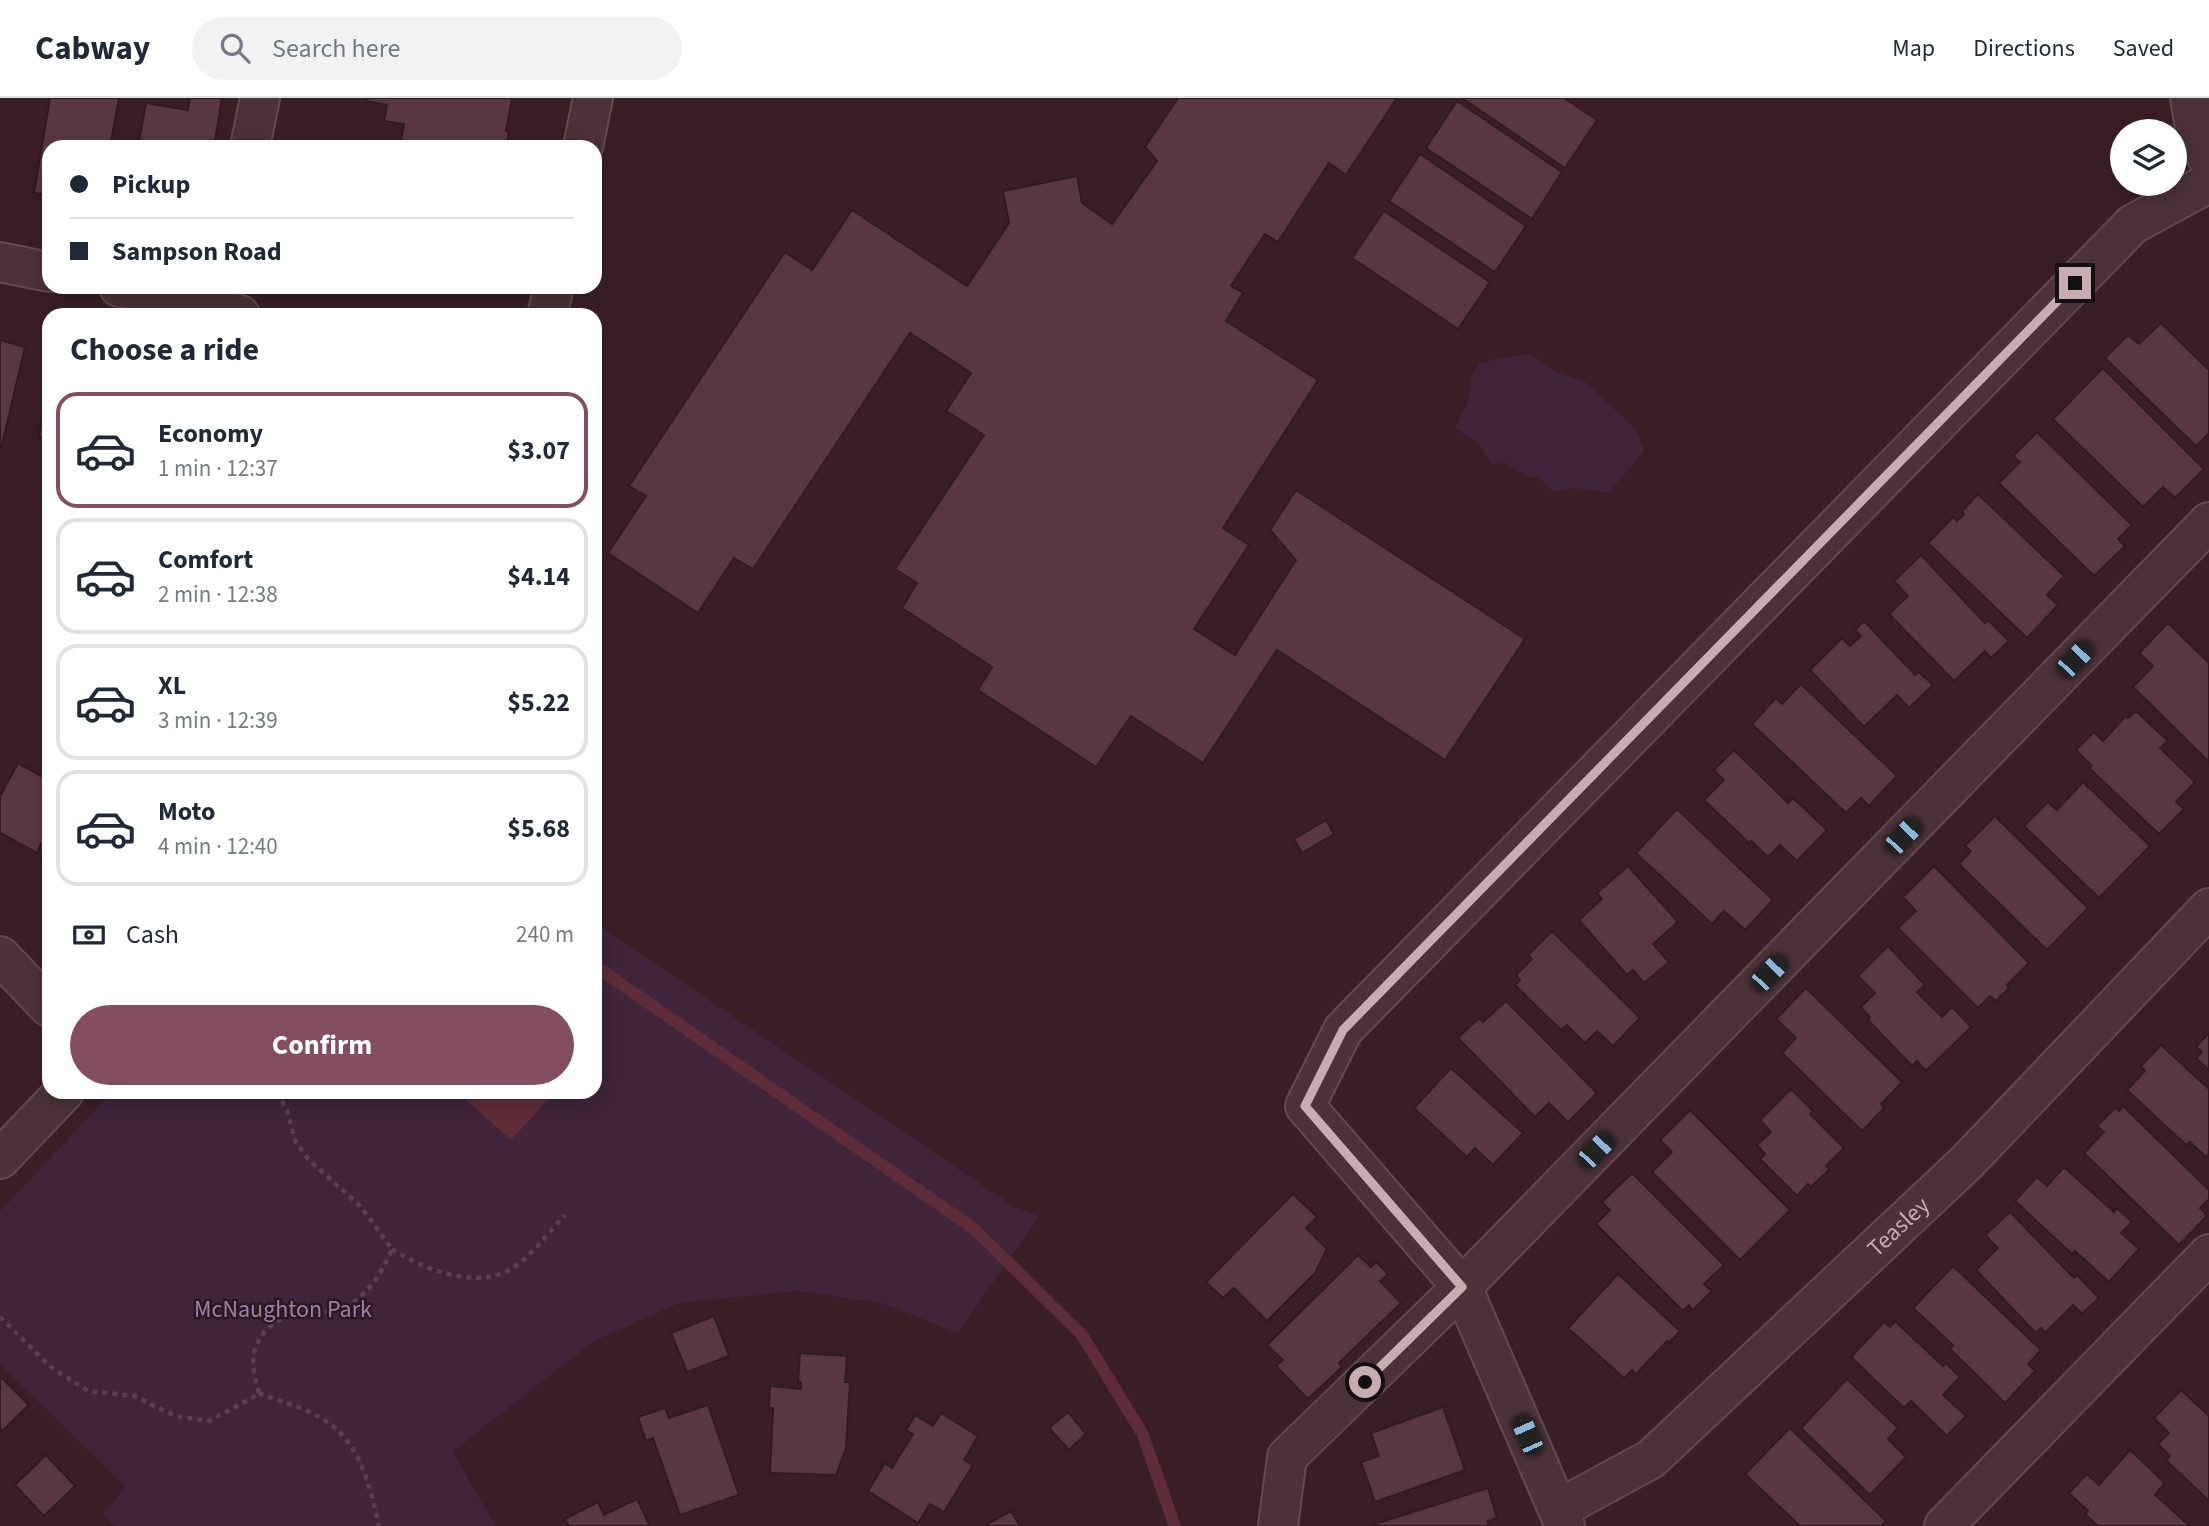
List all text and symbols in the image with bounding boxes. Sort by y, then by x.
search box [192,17,682,80]
text: Cabway [35,25,150,72]
icon: search [216,29,254,67]
text: Search here [272,30,400,67]
text: Map [1892,31,1935,66]
text: Directions [1973,31,2075,66]
text: Saved [2113,31,2174,66]
map controls [2110,119,2187,196]
button: layers [2110,119,2187,196]
text: Pickup [112,166,190,203]
text: Sampson Road [112,233,282,270]
route end [2059,267,2091,299]
text: Choose a ride [70,327,259,373]
text: Economy [158,415,263,452]
icon: car [74,419,137,482]
text: $3.07 [507,432,570,469]
text: 1 min · 12:37 [158,452,278,485]
text: Comfort [158,541,253,578]
icon: car [74,545,137,608]
text: $4.14 [507,558,570,595]
text: 2 min · 12:38 [158,578,278,611]
car [2053,637,2098,681]
text: XL [158,667,186,704]
icon: car [74,671,137,734]
text: $5.22 [507,684,570,721]
text: 3 min · 12:39 [158,704,278,737]
text: Moto [158,793,215,830]
icon: car [74,797,137,860]
text: $5.68 [507,810,570,847]
car [1881,814,1926,858]
text: 4 min · 12:40 [158,830,278,863]
icon: cash [70,916,108,954]
text: Cash [126,916,179,953]
text: 240 m [516,918,574,951]
car [1747,951,1792,995]
button: Confirm [70,1005,574,1085]
car [1574,1128,1619,1172]
street label: Teasley [1859,1189,1938,1265]
park label: McNaughton Park [194,1292,372,1327]
route start [1349,1366,1381,1398]
car [1509,1412,1546,1458]

